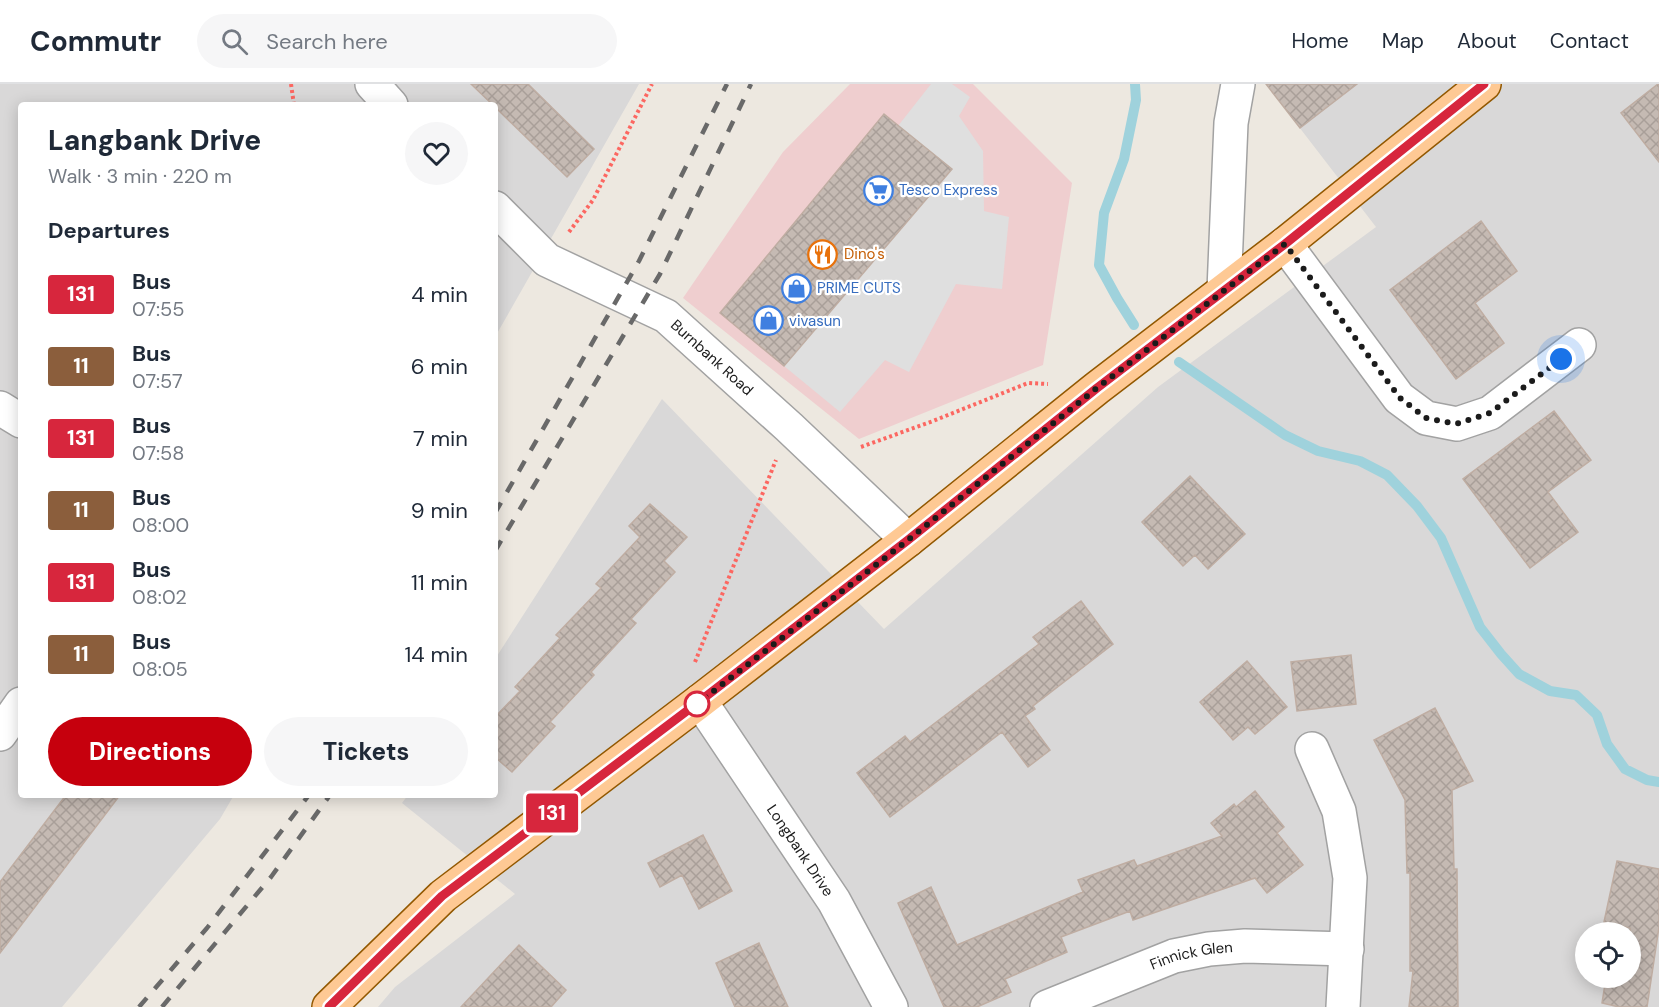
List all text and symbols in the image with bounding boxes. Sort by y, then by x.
search box [197,14,617,68]
text: Commutr [30,23,161,60]
icon: search [218,25,251,58]
text: Search here [266,27,388,56]
text: Home [1291,27,1349,55]
text: Map [1382,27,1424,55]
text: About [1457,27,1517,55]
text: Contact [1550,27,1629,55]
text: Langbank Drive [48,122,261,159]
button: heart [405,122,468,185]
text: Walk · 3 min · 220 m [48,163,232,189]
supermarket icon: Tesco Express [862,174,894,206]
place label: Tesco Express [899,180,998,200]
text: Departures [48,216,170,245]
restaurant icon: Dino's [807,238,839,270]
place label: Dino's [844,244,885,264]
text: Bus [132,267,171,296]
shop icon: PRIME CUTS [780,272,812,304]
place label: PRIME CUTS [817,278,901,298]
text: 131 [67,280,95,308]
text: 4 min [411,280,468,309]
text: 07:55 [132,296,185,322]
shop icon: vivasun [752,305,784,337]
place label: vivasun [789,311,841,331]
street label: Burnbank Road [666,315,757,400]
text: Bus [132,339,171,368]
your location [1546,344,1576,374]
text: 11 [73,352,89,380]
text: 6 min [411,352,468,381]
text: 07:57 [132,368,183,394]
text: Bus [132,411,171,440]
text: 131 [67,424,95,452]
text: 7 min [413,424,468,453]
text: 07:58 [132,440,184,466]
text: Bus [132,483,171,512]
text: 11 [73,496,89,524]
text: 9 min [411,496,468,525]
text: 08:00 [132,512,189,538]
text: Bus [132,555,171,584]
text: 131 [67,568,95,596]
text: 11 min [411,568,468,597]
text: 08:02 [132,584,187,610]
text: Bus [132,627,171,656]
text: 11 [73,640,89,668]
text: 14 min [404,640,468,669]
text: 08:05 [132,656,188,682]
unlabelled marker [684,691,710,717]
button: Directions [48,717,252,786]
button: Tickets [264,717,468,786]
line badge: 131 [518,794,586,832]
text: 131 [538,799,566,827]
street label: Longbank Drive [762,801,838,900]
map controls [1575,922,1641,988]
button: locate [1575,922,1641,988]
street label: Finnick Glen [1147,937,1233,975]

